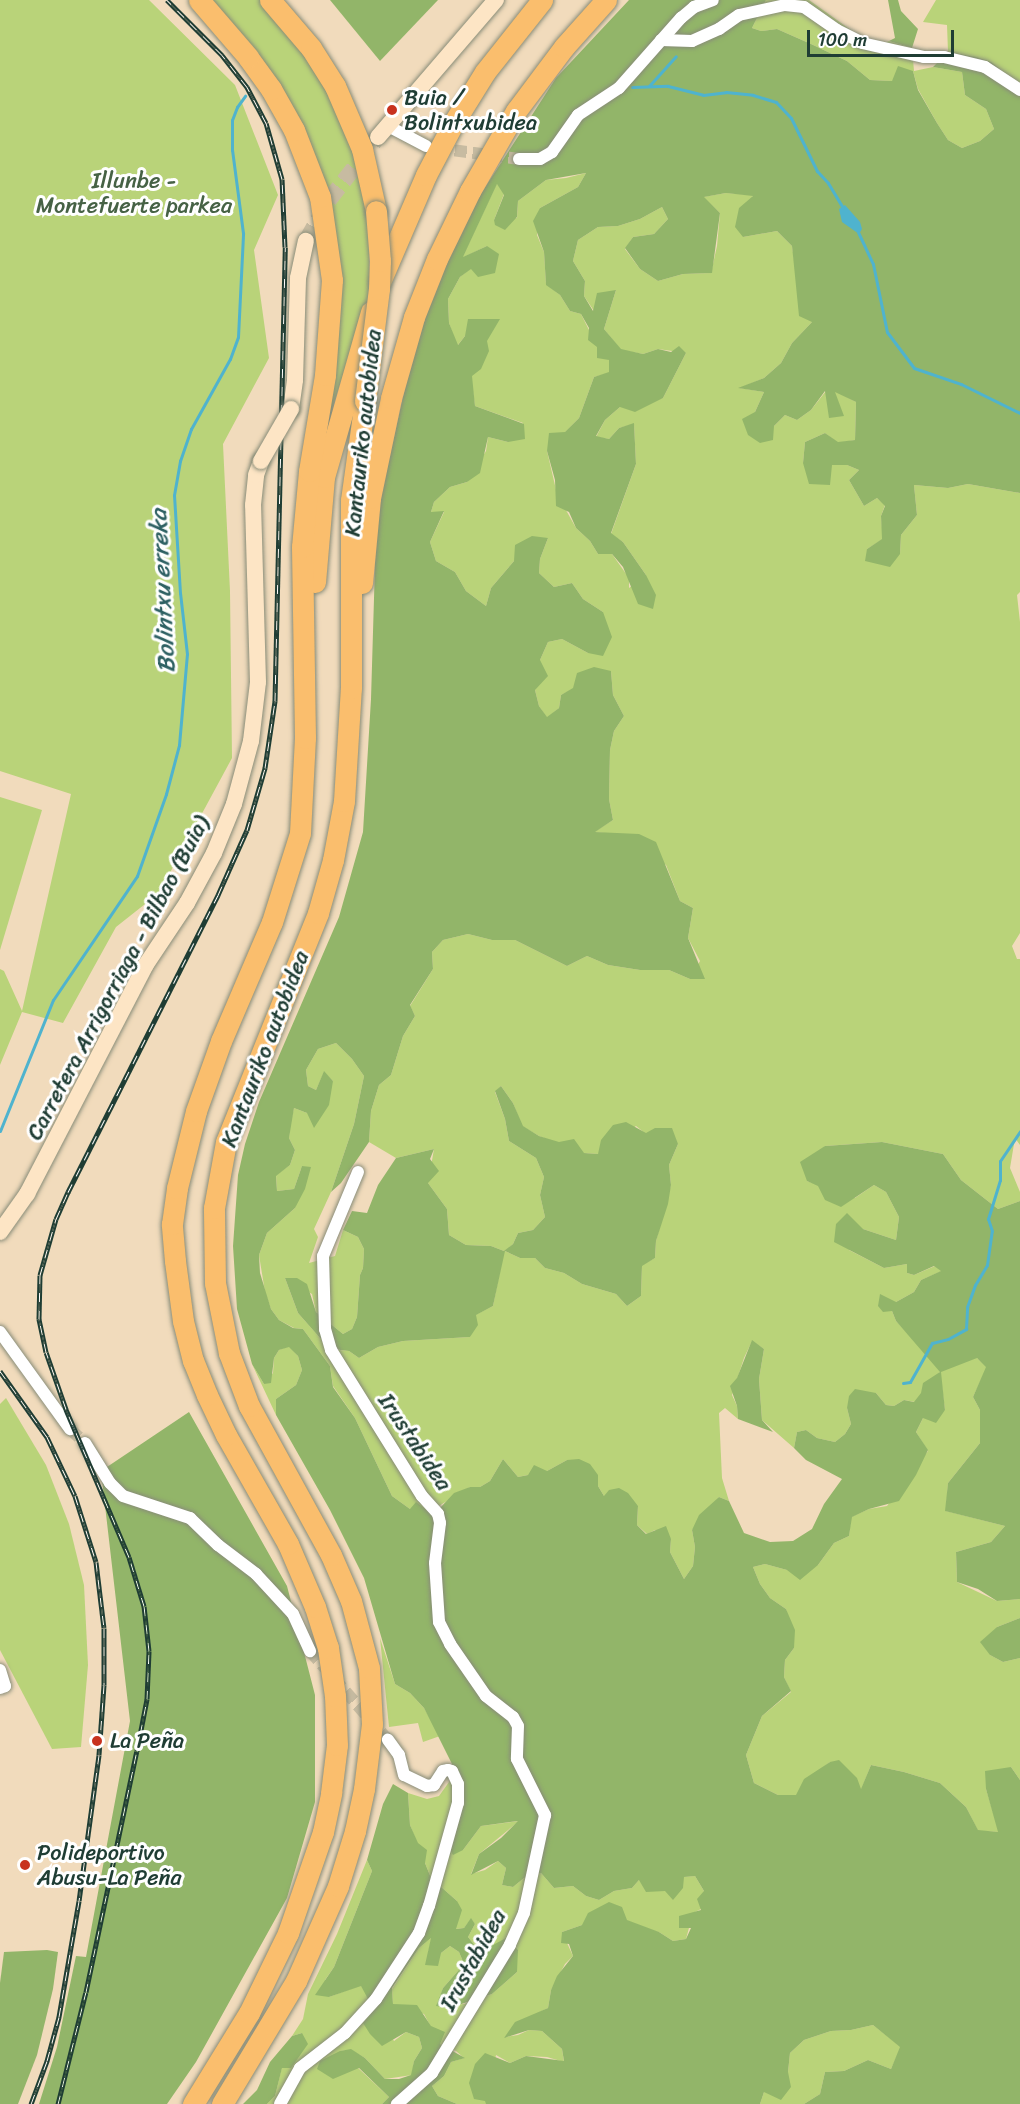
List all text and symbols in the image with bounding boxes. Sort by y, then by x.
scale bar [810,18,957,56]
text: 100 m [818,24,867,56]
place label: Buia / Bolintxubidea [404,84,537,136]
marker: Buia / Bolintxubidea [385,103,399,117]
park label: Illunbe - Montefuerte parkea [36,167,232,218]
street label: Kantauriko autobidea [339,328,387,538]
water label: Bolintxu erreka [144,508,182,674]
street label: Carretera Arrigorriaga - Bilbao (Buia) [21,811,215,1145]
street label: Kantauriko autobidea [215,947,315,1151]
street label: Irustabidea [373,1388,457,1496]
place label: La Peña [110,1728,184,1754]
marker: La Peña [88,1732,106,1750]
place label: Polideportivo Abusu-La Peña [37,1839,182,1891]
marker: Polideportivo Abusu-La Peña [18,1858,32,1872]
street label: Irustabidea [434,1905,512,2015]

